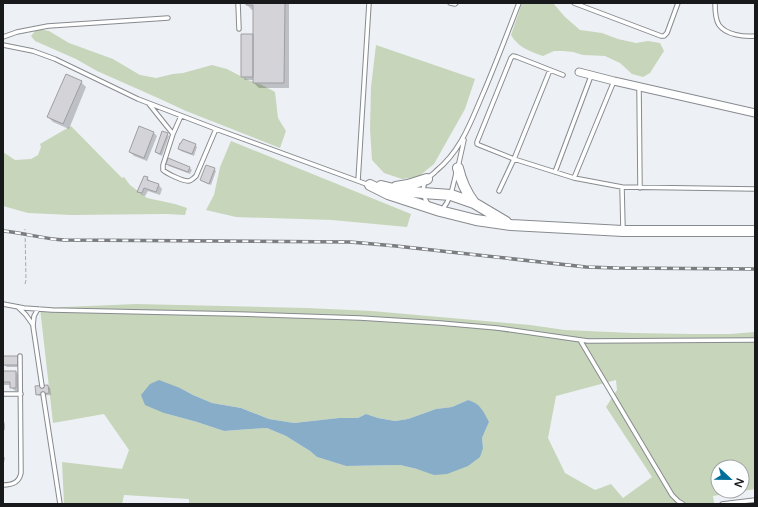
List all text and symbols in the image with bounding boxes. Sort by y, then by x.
north arrow [710,459,750,499]
text: N [731,476,746,489]

